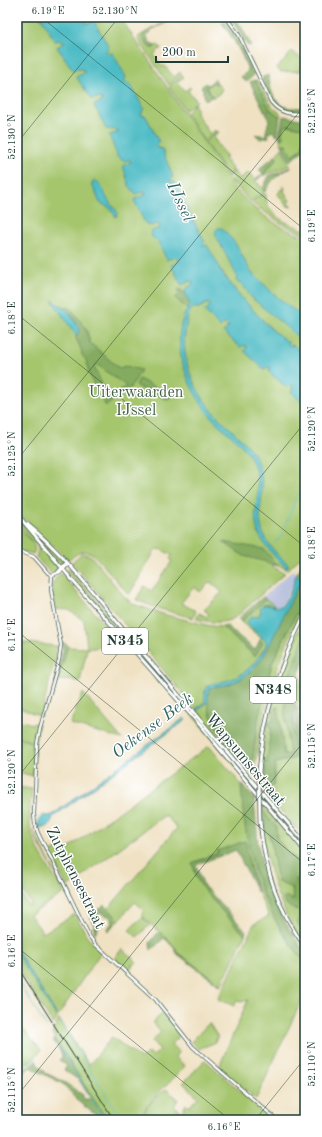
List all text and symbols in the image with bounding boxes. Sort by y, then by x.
text: 6.19°E [32,6,65,16]
text: 52.130°N [92,6,138,16]
scale bar [156,38,228,64]
text: 200 m [162,47,196,59]
text: 52.125°N [307,88,317,134]
text: 52.130°N [7,114,17,160]
water label: IJssel [163,178,197,225]
text: 6.19°E [307,209,317,242]
text: 6.18°E [7,301,17,334]
park label: Uiterwaarden IJssel [89,385,184,419]
text: 52.120°N [307,406,317,452]
text: 52.125°N [7,431,17,477]
text: 6.18°E [307,526,317,559]
text: 6.17°E [7,618,17,651]
road number: N345 [102,628,148,654]
road number: N348 [250,677,296,703]
water label: Oekense Beek [109,690,197,762]
street label: Wapsumsestraat [202,711,288,809]
text: 52.115°N [307,723,317,769]
text: 52.120°N [7,749,17,795]
street label: Zutphensestraat [42,824,108,932]
text: 6.17°E [307,843,317,876]
text: 6.16°E [7,934,17,967]
text: 52.110°N [307,1041,317,1087]
text: 52.115°N [7,1067,17,1113]
text: 6.16°E [208,1122,241,1132]

